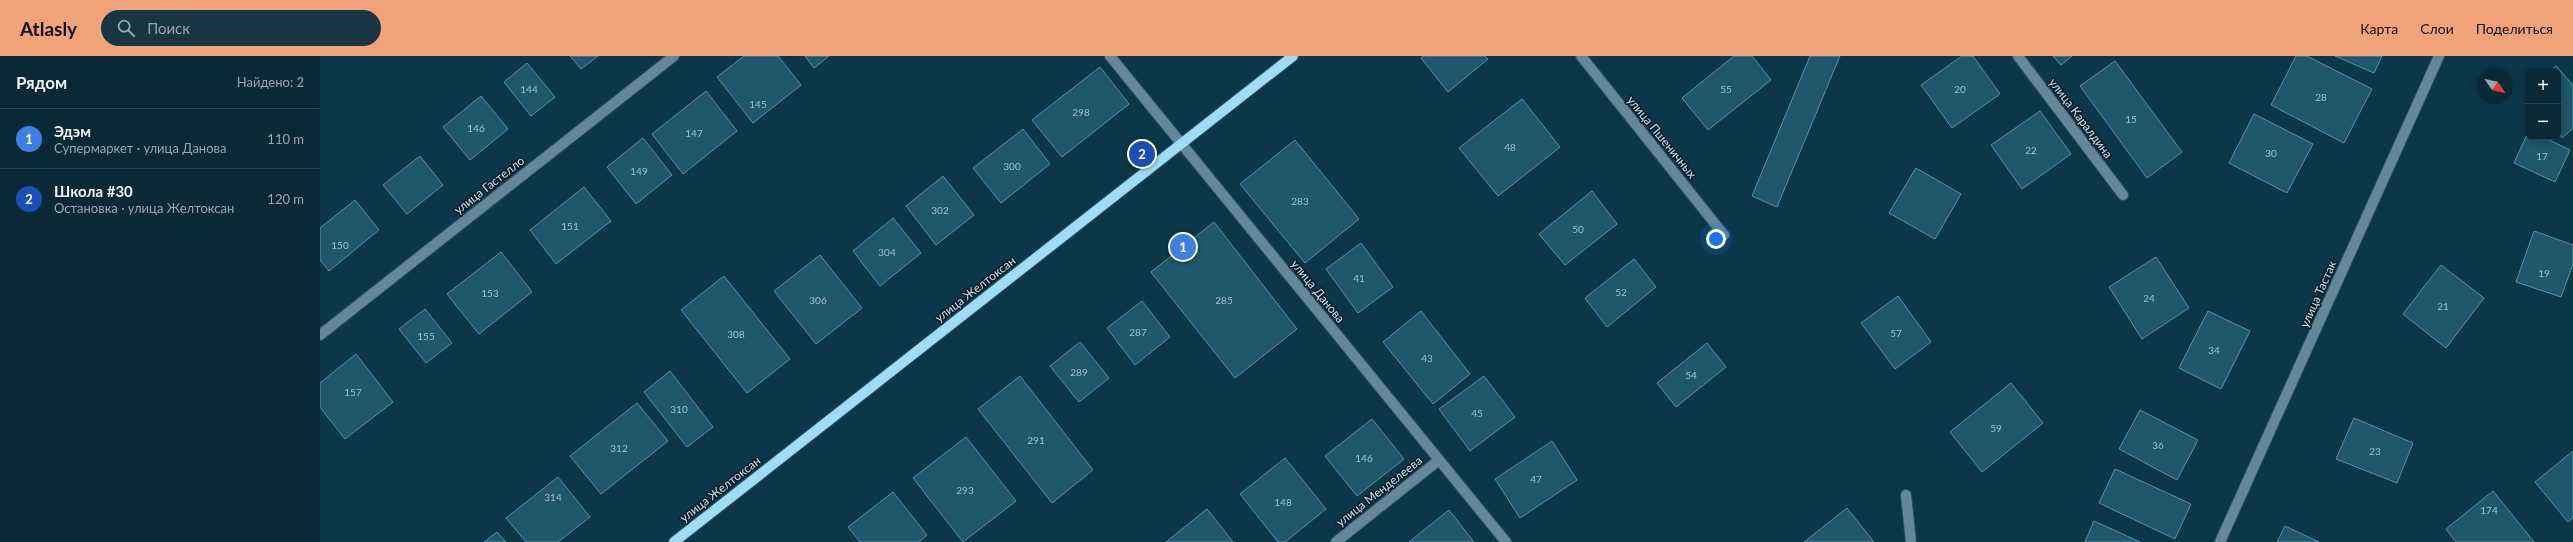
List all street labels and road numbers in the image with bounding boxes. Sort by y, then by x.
street label: улица Каралдина [2046,75,2116,161]
street label: улица Пшеничных [1624,93,1700,181]
street label: улица Гастелло [451,153,527,217]
street label: улица Желтоксан [932,253,1018,325]
street label: улица Данова [1288,256,1348,326]
street label: улица Тастак [2297,258,2340,330]
street label: улица Желтоксан [677,453,763,525]
street label: улица Менделеева [1333,453,1425,529]

